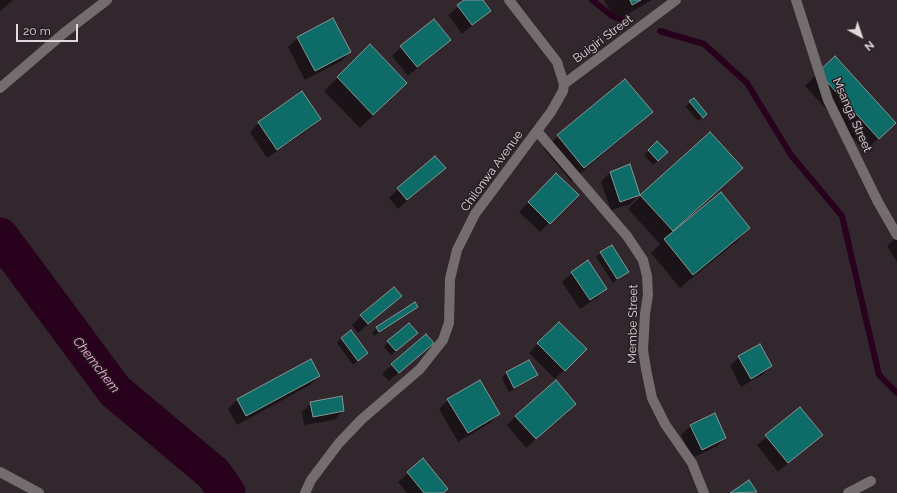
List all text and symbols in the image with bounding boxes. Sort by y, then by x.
street label: Buigiri Street [570,12,636,66]
scale bar [18,16,80,42]
north arrow [841,16,881,56]
text: 20 m [23,24,51,38]
text: N [862,38,876,53]
street label: Msanga Street [829,75,875,155]
street label: Chilonwa Avenue [458,128,526,214]
street label: Membe Street [625,284,641,364]
water label: Chemchem [69,334,123,396]

